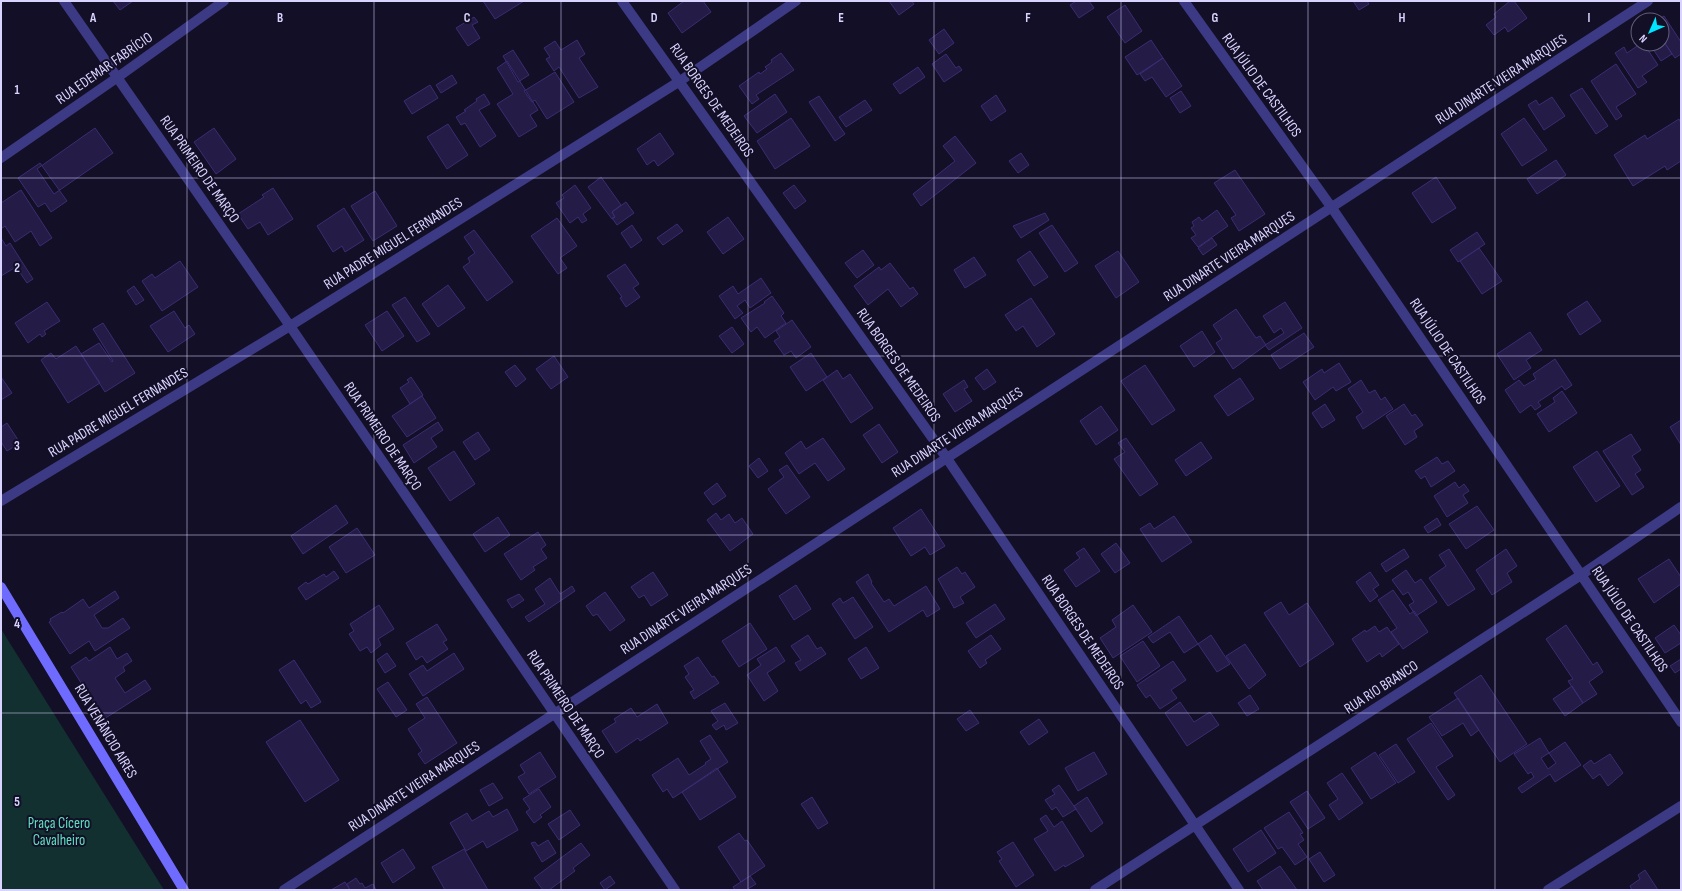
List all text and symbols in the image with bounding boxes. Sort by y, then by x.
text: A [89,10,97,26]
text: B [277,10,283,26]
text: C [464,10,471,26]
text: D [651,10,658,26]
text: E [838,10,844,26]
text: F [1025,10,1031,26]
text: G [1212,10,1219,26]
text: H [1399,10,1406,26]
text: I [1588,10,1591,26]
north arrow [1630,12,1670,52]
street label: RUA EDEMAR FABRÍCIO [52,28,156,109]
street label: RUA JÚLIO DE CASTILHOS [1218,30,1306,141]
street label: RUA DINARTE VIEIRA MARQUES [1432,30,1571,129]
text: N [1637,32,1650,45]
street label: RUA BORGES DE MEDEIROS [665,40,758,161]
text: 1 [14,82,20,98]
street label: RUA PRIMEIRO DE MARÇO [155,112,244,227]
street label: RUA PADRE MIGUEL FERNANDES [320,193,466,294]
street label: RUA DINARTE VIEIRA MARQUES [1160,207,1299,306]
text: 2 [14,260,20,276]
street label: RUA JÚLIO DE CASTILHOS [1405,295,1490,408]
street label: RUA BORGES DE MEDEIROS [852,305,945,426]
street label: RUA PADRE MIGUEL FERNANDES [45,363,192,462]
street label: RUA PRIMEIRO DE MARÇO [339,378,426,494]
street label: RUA DINARTE VIEIRA MARQUES [888,383,1027,482]
text: 3 [14,438,20,454]
street label: RUA DINARTE VIEIRA MARQUES [617,560,756,659]
street label: RUA JÚLIO DE CASTILHOS [1587,563,1672,676]
street label: RUA BORGES DE MEDEIROS [1037,571,1128,693]
text: 4 [14,616,20,632]
street label: RUA PRIMEIRO DE MARÇO [522,646,609,762]
street label: RUA RIO BRANCO [1341,656,1422,718]
street label: RUA VENÂNCIO AIRES [70,681,141,782]
street label: RUA DINARTE VIEIRA MARQUES [345,737,484,836]
text: 5 [14,794,20,810]
park label: Praça Cícero Cavalheiro [28,814,90,850]

